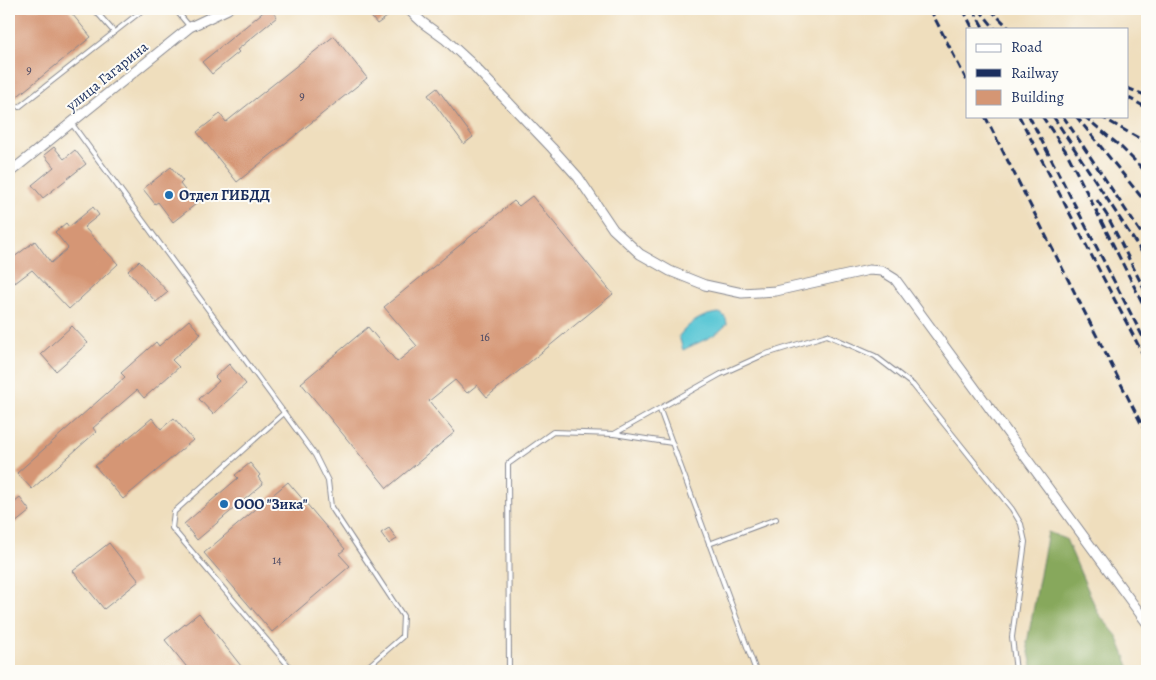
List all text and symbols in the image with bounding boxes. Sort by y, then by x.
legend [966,28,1128,118]
street label: улица Гагарина [61,37,152,116]
text: Road [1011,37,1043,57]
house number: 9 [26,62,32,78]
text: Railway [1011,63,1059,83]
text: Building [1011,87,1064,107]
house number: 9 [299,88,305,104]
place label: Отдел ГИБДД [179,185,270,205]
marker: Отдел ГИБДД [163,189,175,201]
house number: 16 [480,329,490,345]
place label: ООО "Зика" [234,494,308,514]
marker: ООО "Зика" [218,498,230,510]
house number: 14 [272,552,282,568]

